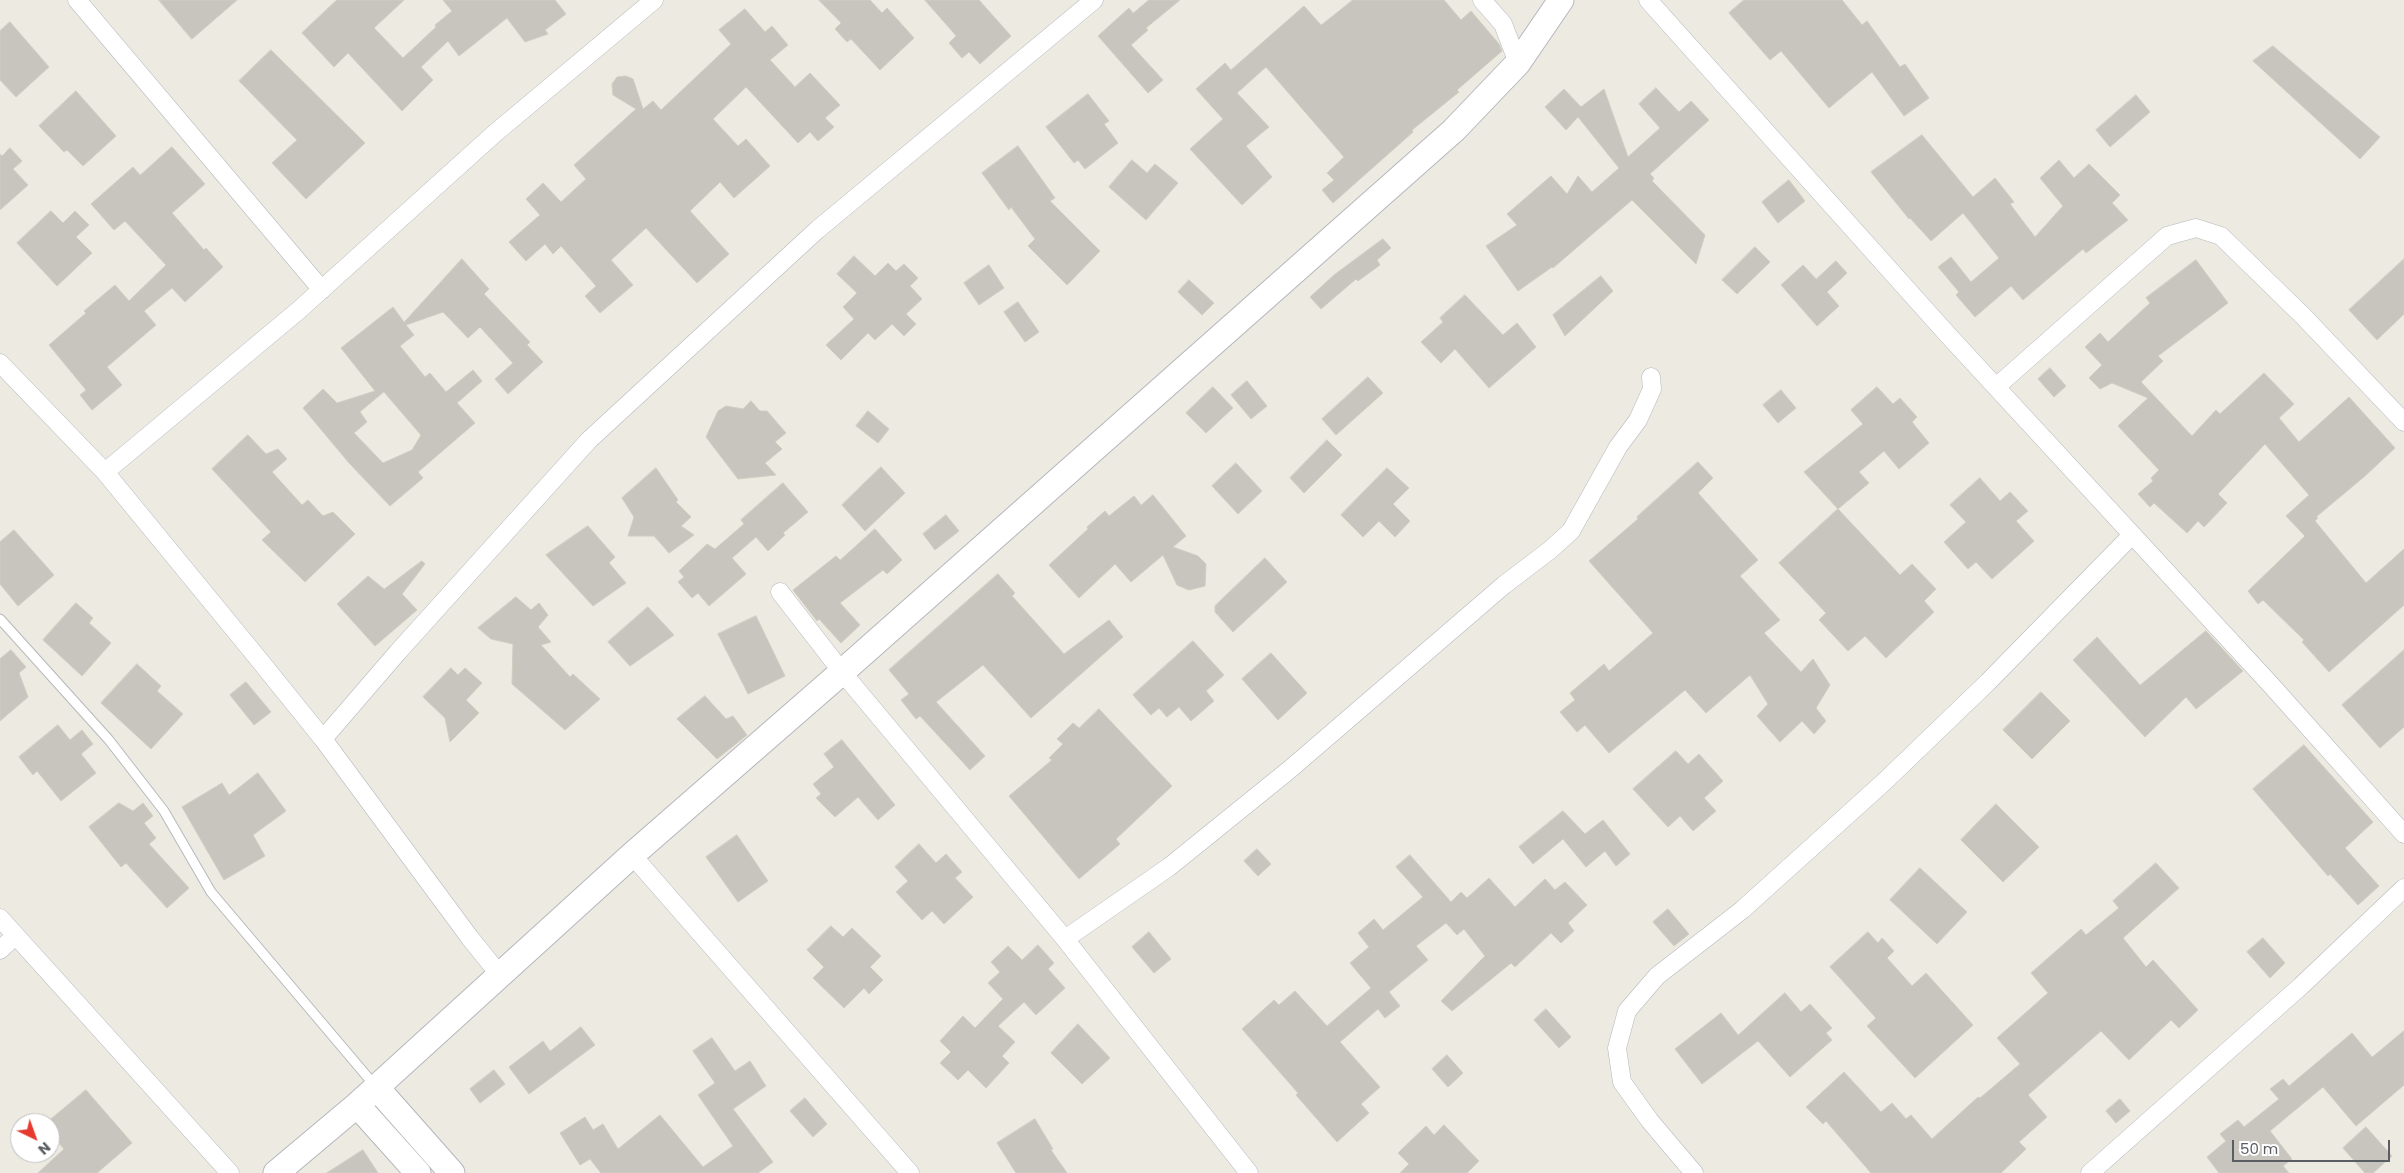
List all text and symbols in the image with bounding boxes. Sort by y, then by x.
north arrow [10,1113,60,1163]
scale bar [2234,1130,2392,1162]
text: N [34,1137,55,1159]
text: 50 m [2240,1138,2278,1159]

